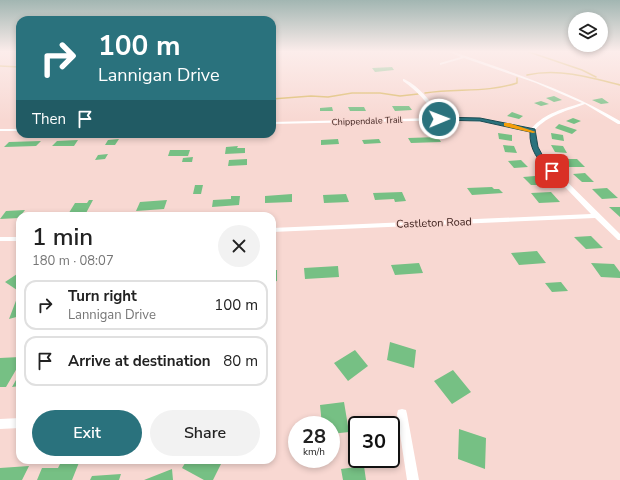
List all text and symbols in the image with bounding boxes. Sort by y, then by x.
map controls [568,12,608,52]
button: layers [568,12,608,52]
text: 100 m [98,27,181,65]
icon: right [32,32,84,84]
text: Lannigan Drive [98,63,220,87]
position arrow [418,98,460,140]
icon: arrive [74,108,96,130]
text: Then [32,109,66,129]
street label: Chippendale Trail [331,114,403,128]
pin [535,154,569,188]
icon: arrive [541,160,563,182]
street label: Castleton Road [396,214,472,232]
text: 1 min [32,221,93,253]
button: close [218,225,260,267]
text: 180 m · 08:07 [32,252,114,270]
text: Turn right [68,286,137,306]
icon: right [34,294,56,316]
text: 100 m [214,295,258,315]
text: Lannigan Drive [68,306,156,324]
icon: arrive [34,350,56,372]
text: Arrive at destination [68,351,211,371]
text: 80 m [223,351,258,371]
button: Exit [32,410,142,456]
button: Share [150,410,260,456]
speed limit sign: 30 [348,416,400,468]
text: 28 [302,423,326,450]
text: km/h [303,445,325,459]

